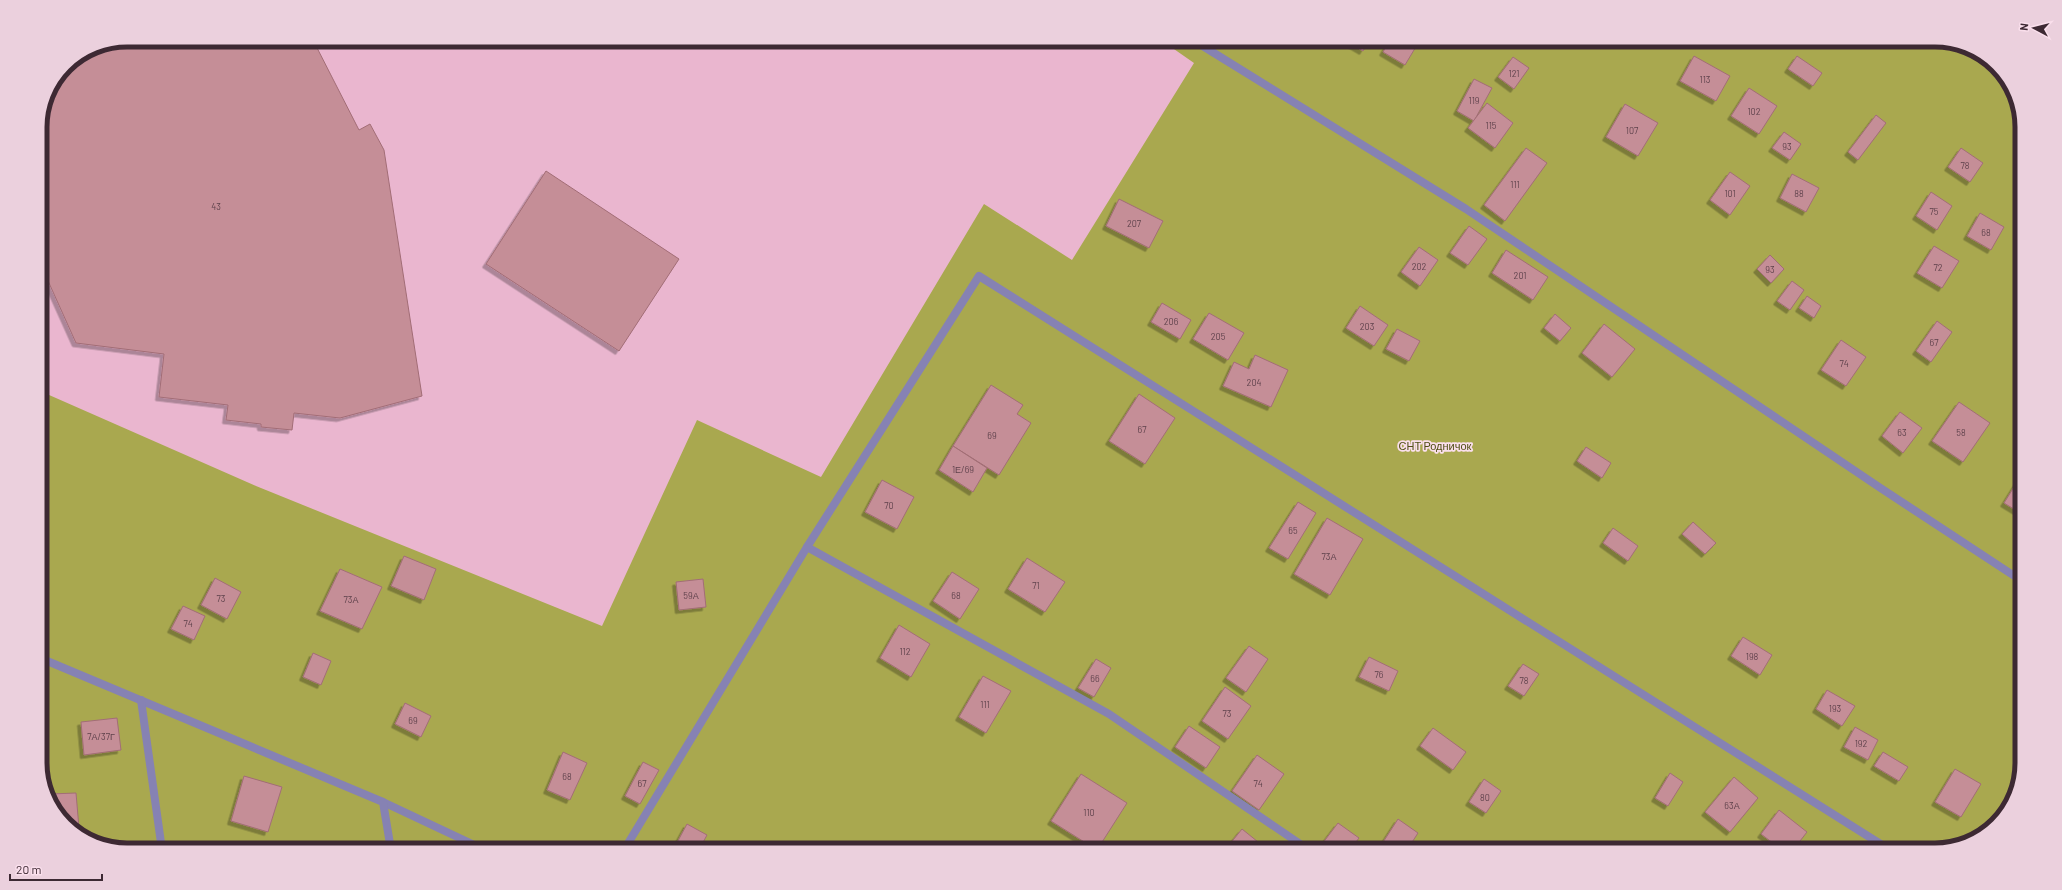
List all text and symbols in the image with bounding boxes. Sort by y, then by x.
north arrow [2014,8,2054,48]
text: N [2017,22,2030,31]
house number: 121 [1509,68,1520,79]
house number: 113 [1700,74,1711,85]
house number: 119 [1468,95,1480,106]
house number: 102 [1747,106,1761,117]
house number: 115 [1486,120,1497,131]
house number: 107 [1626,125,1639,136]
house number: 93 [1782,141,1792,152]
house number: 78 [1961,160,1970,171]
house number: 111 [1510,179,1520,190]
house number: 101 [1724,188,1736,199]
house number: 88 [1794,188,1804,199]
house number: 43 [211,201,221,212]
house number: 75 [1930,206,1939,217]
house number: 207 [1127,218,1142,229]
house number: 68 [1981,227,1991,238]
house number: 202 [1412,261,1427,272]
house number: 72 [1933,262,1943,273]
house number: 93 [1765,264,1775,275]
house number: 201 [1514,270,1526,281]
house number: 206 [1164,316,1179,327]
house number: 203 [1360,321,1375,332]
house number: 205 [1211,331,1226,342]
house number: 67 [1930,337,1939,348]
house number: 74 [1839,358,1849,369]
house number: 204 [1247,377,1261,388]
house number: 67 [1138,424,1147,435]
house number: 63 [1897,427,1907,438]
house number: 58 [1956,427,1966,438]
house number: 69 [987,430,997,441]
park label: СНТ Родничок [1399,439,1472,452]
house number: 1Е/69 [952,464,974,475]
house number: 70 [884,500,894,511]
house number: 65 [1288,525,1298,536]
house number: 73А [1322,551,1336,562]
house number: 71 [1032,580,1040,591]
house number: 59А [683,590,699,601]
house number: 68 [951,590,961,601]
house number: 73 [217,593,226,604]
house number: 73А [344,594,358,605]
house number: 74 [183,618,193,629]
house number: 112 [899,646,911,657]
house number: 198 [1746,651,1759,662]
house number: 76 [1375,669,1384,680]
house number: 66 [1090,673,1100,684]
house number: 78 [1520,675,1529,686]
house number: 111 [980,699,990,710]
house number: 193 [1829,703,1842,714]
house number: 73 [1223,708,1232,719]
house number: 69 [408,715,418,726]
house number: 7А/37Г [87,731,115,742]
house number: 192 [1855,738,1868,749]
house number: 68 [562,771,572,782]
house number: 67 [638,778,647,789]
house number: 74 [1253,778,1263,789]
house number: 80 [1480,792,1490,803]
house number: 63А [1724,800,1740,811]
house number: 110 [1083,807,1095,818]
scale bar [10,856,102,882]
text: 20 m [16,862,42,876]

